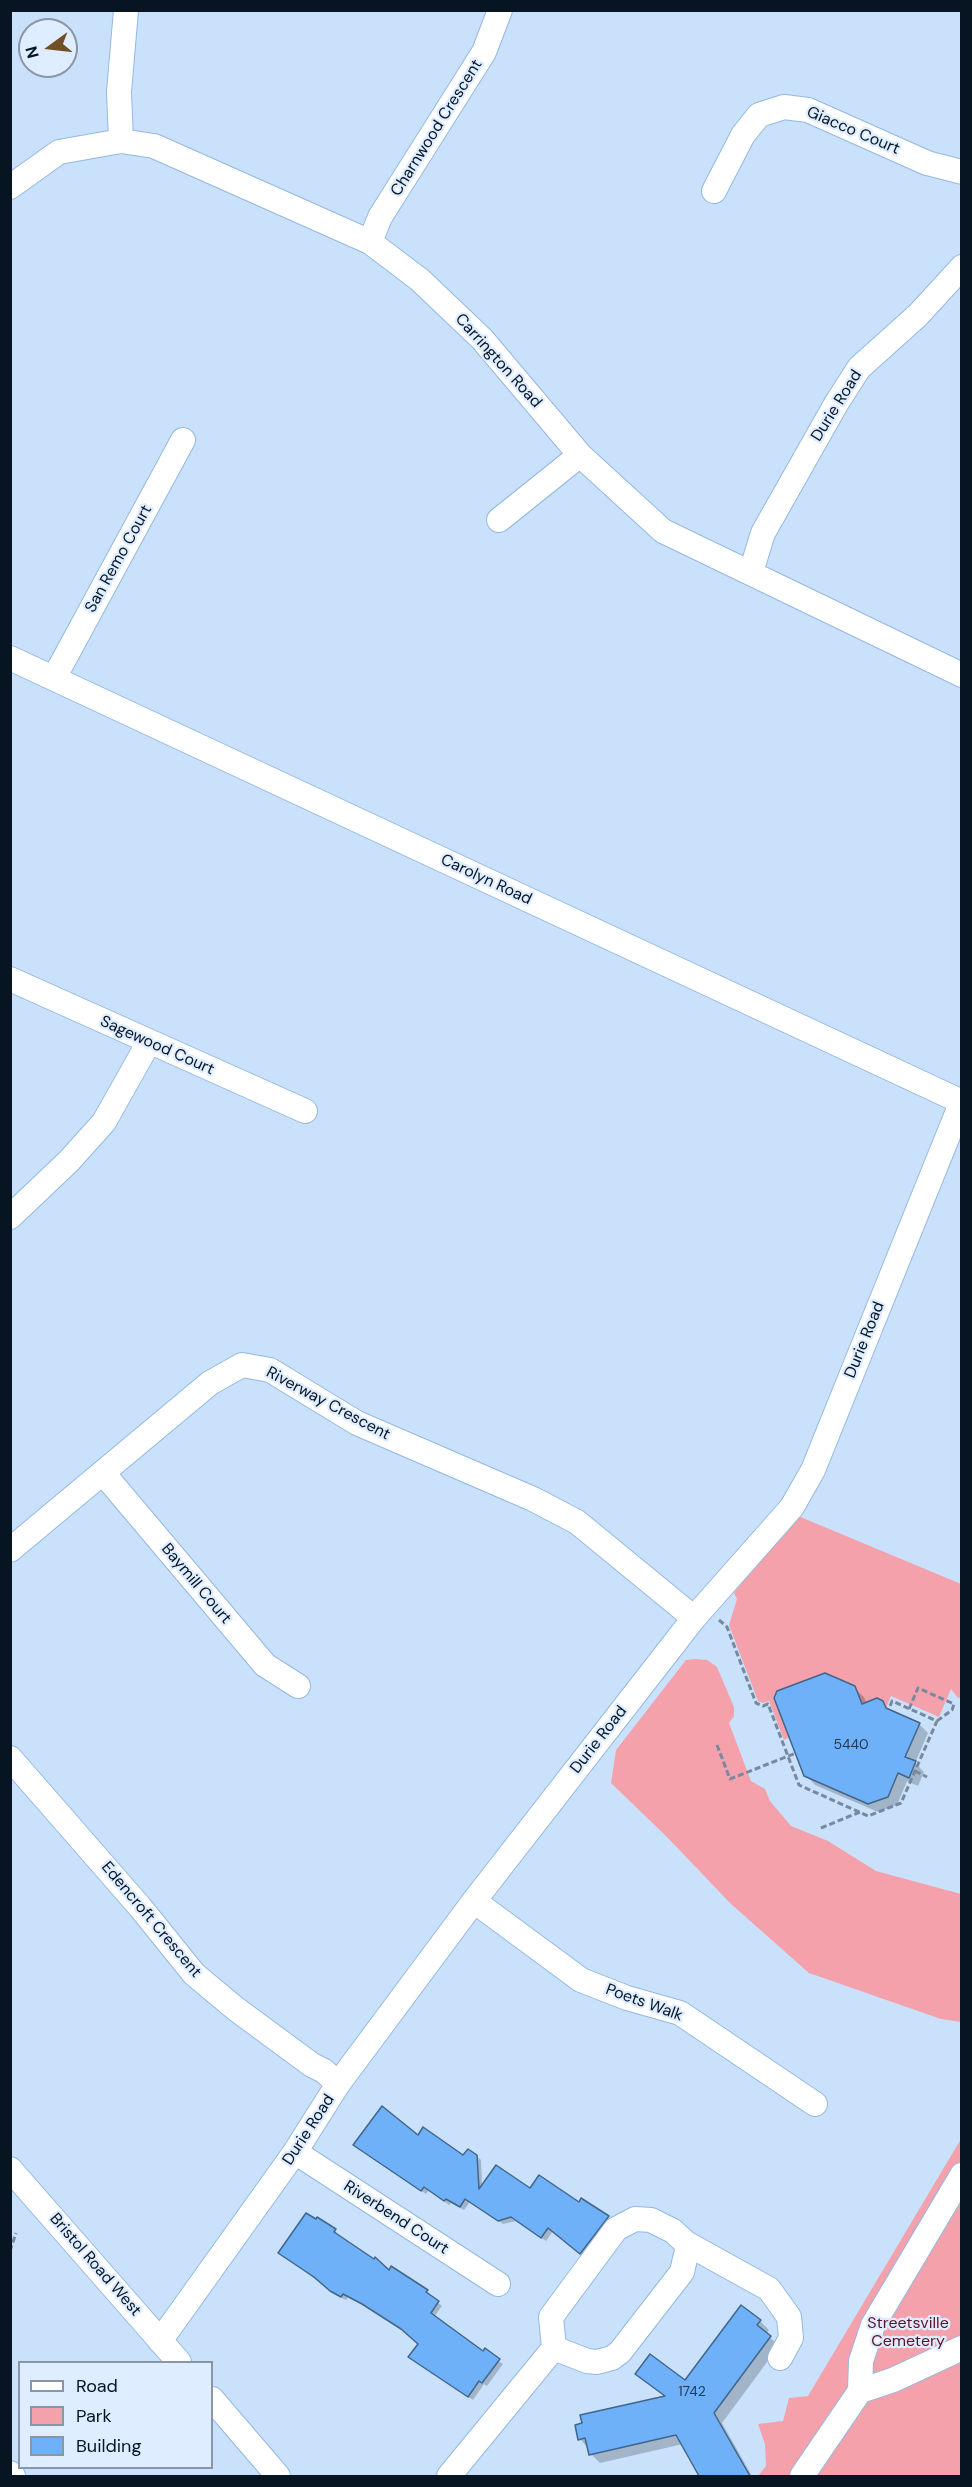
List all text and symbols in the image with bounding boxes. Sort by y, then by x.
north arrow [18,18,78,78]
text: N [20,44,44,61]
street label: Charnwood Crescent [387,56,487,200]
street label: Giacco Court [804,103,902,159]
street label: Carrington Road [451,310,545,412]
street label: Durie Road [808,367,866,445]
street label: San Remo Court [82,502,156,616]
street label: Carolyn Road [437,850,535,910]
street label: Sagewood Court [97,1012,217,1080]
street label: Durie Road [841,1299,889,1381]
street label: Riverway Crescent [263,1363,393,1445]
street label: Baymill Court [157,1540,235,1628]
street label: Durie Road [567,1702,631,1778]
house number: 5440 [833,1737,869,1753]
street label: Edencroft Crescent [97,1858,205,1982]
street label: Poets Walk [603,1980,685,2026]
street label: Durie Road [279,2091,339,2169]
street label: Riverbend Court [340,2177,452,2259]
street label: Bristol Road West [45,2210,145,2320]
park label: Streetsville Cemetery [867,2314,949,2352]
legend [18,2361,213,2469]
text: Road [76,2374,118,2398]
house number: 1742 [678,2384,706,2400]
text: Park [76,2404,112,2428]
text: Building [76,2434,141,2458]

